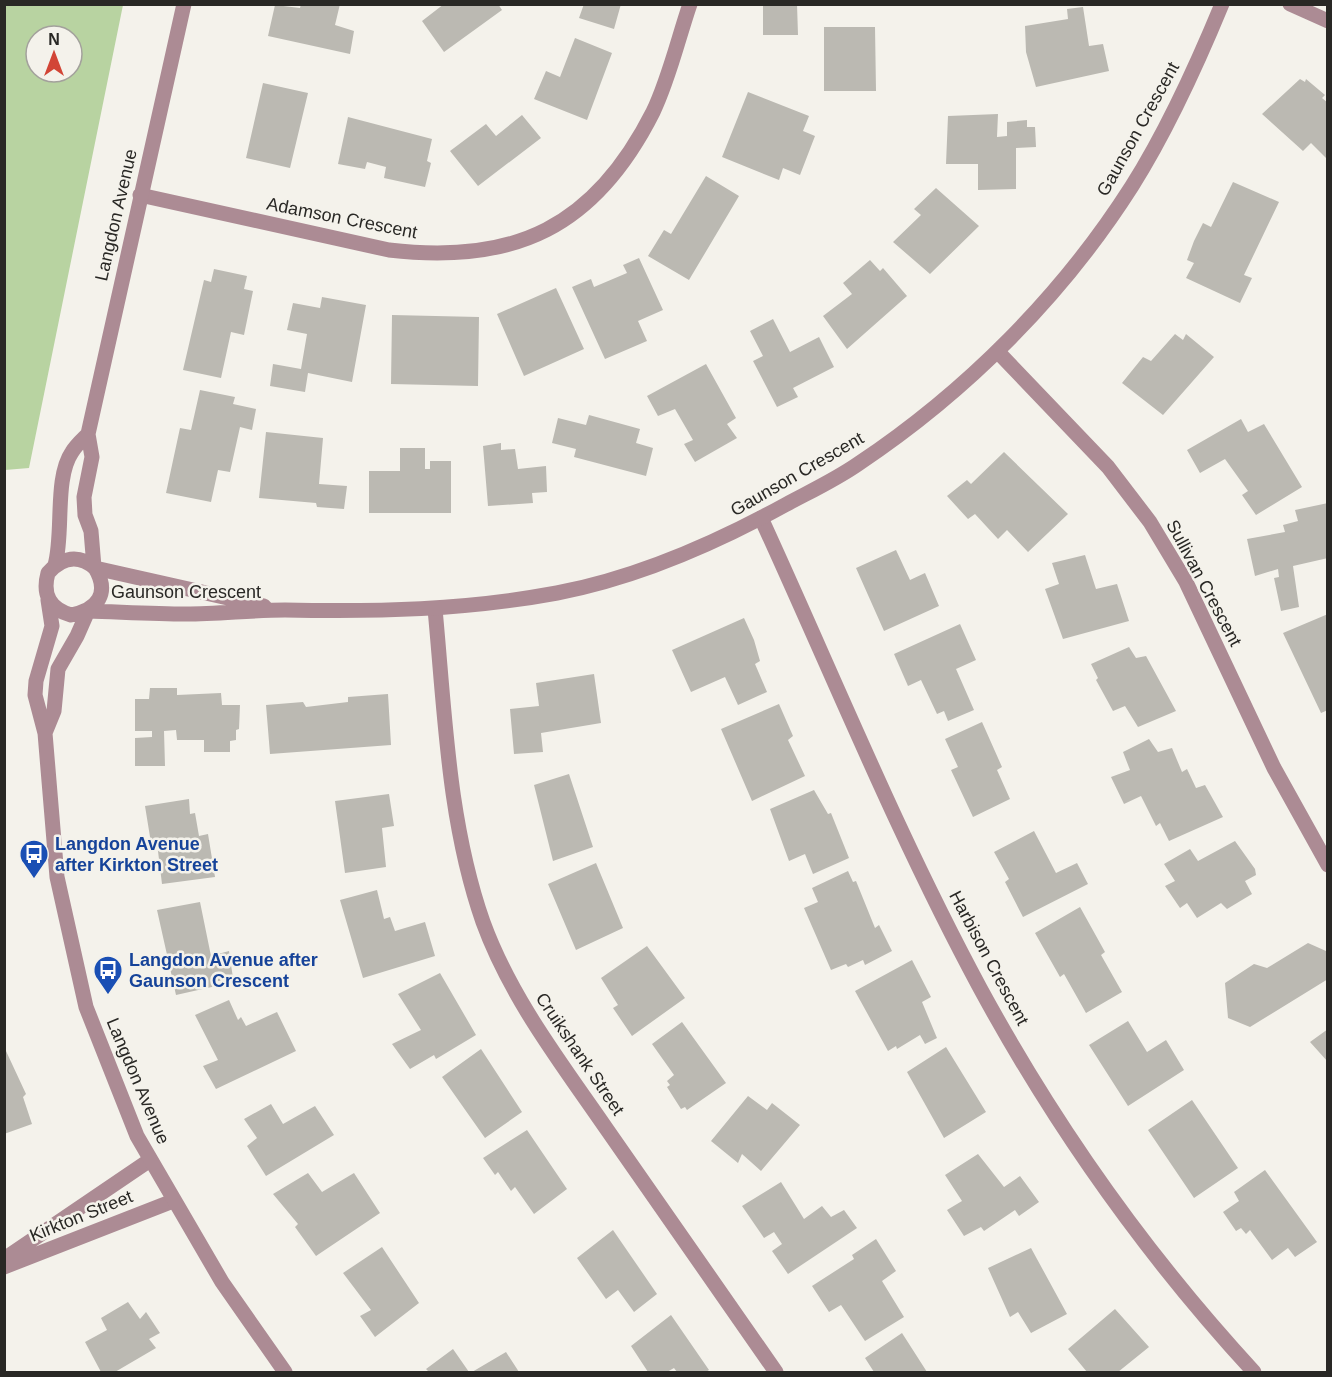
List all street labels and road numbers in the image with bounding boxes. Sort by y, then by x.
street label: Gaunson Crescent [1093,59,1183,199]
street label: Langdon Avenue [91,147,141,283]
street label: Adamson Crescent [265,194,419,242]
street label: Gaunson Crescent [727,428,867,520]
street label: Sullivan Crescent [1162,516,1246,650]
street label: Gaunson Crescent [111,582,261,602]
street label: Harbison Crescent [945,887,1033,1029]
street label: Cruikshank Street [532,989,628,1119]
street label: Langdon Avenue [102,1015,174,1147]
street label: Kirkton Street [27,1186,135,1246]

